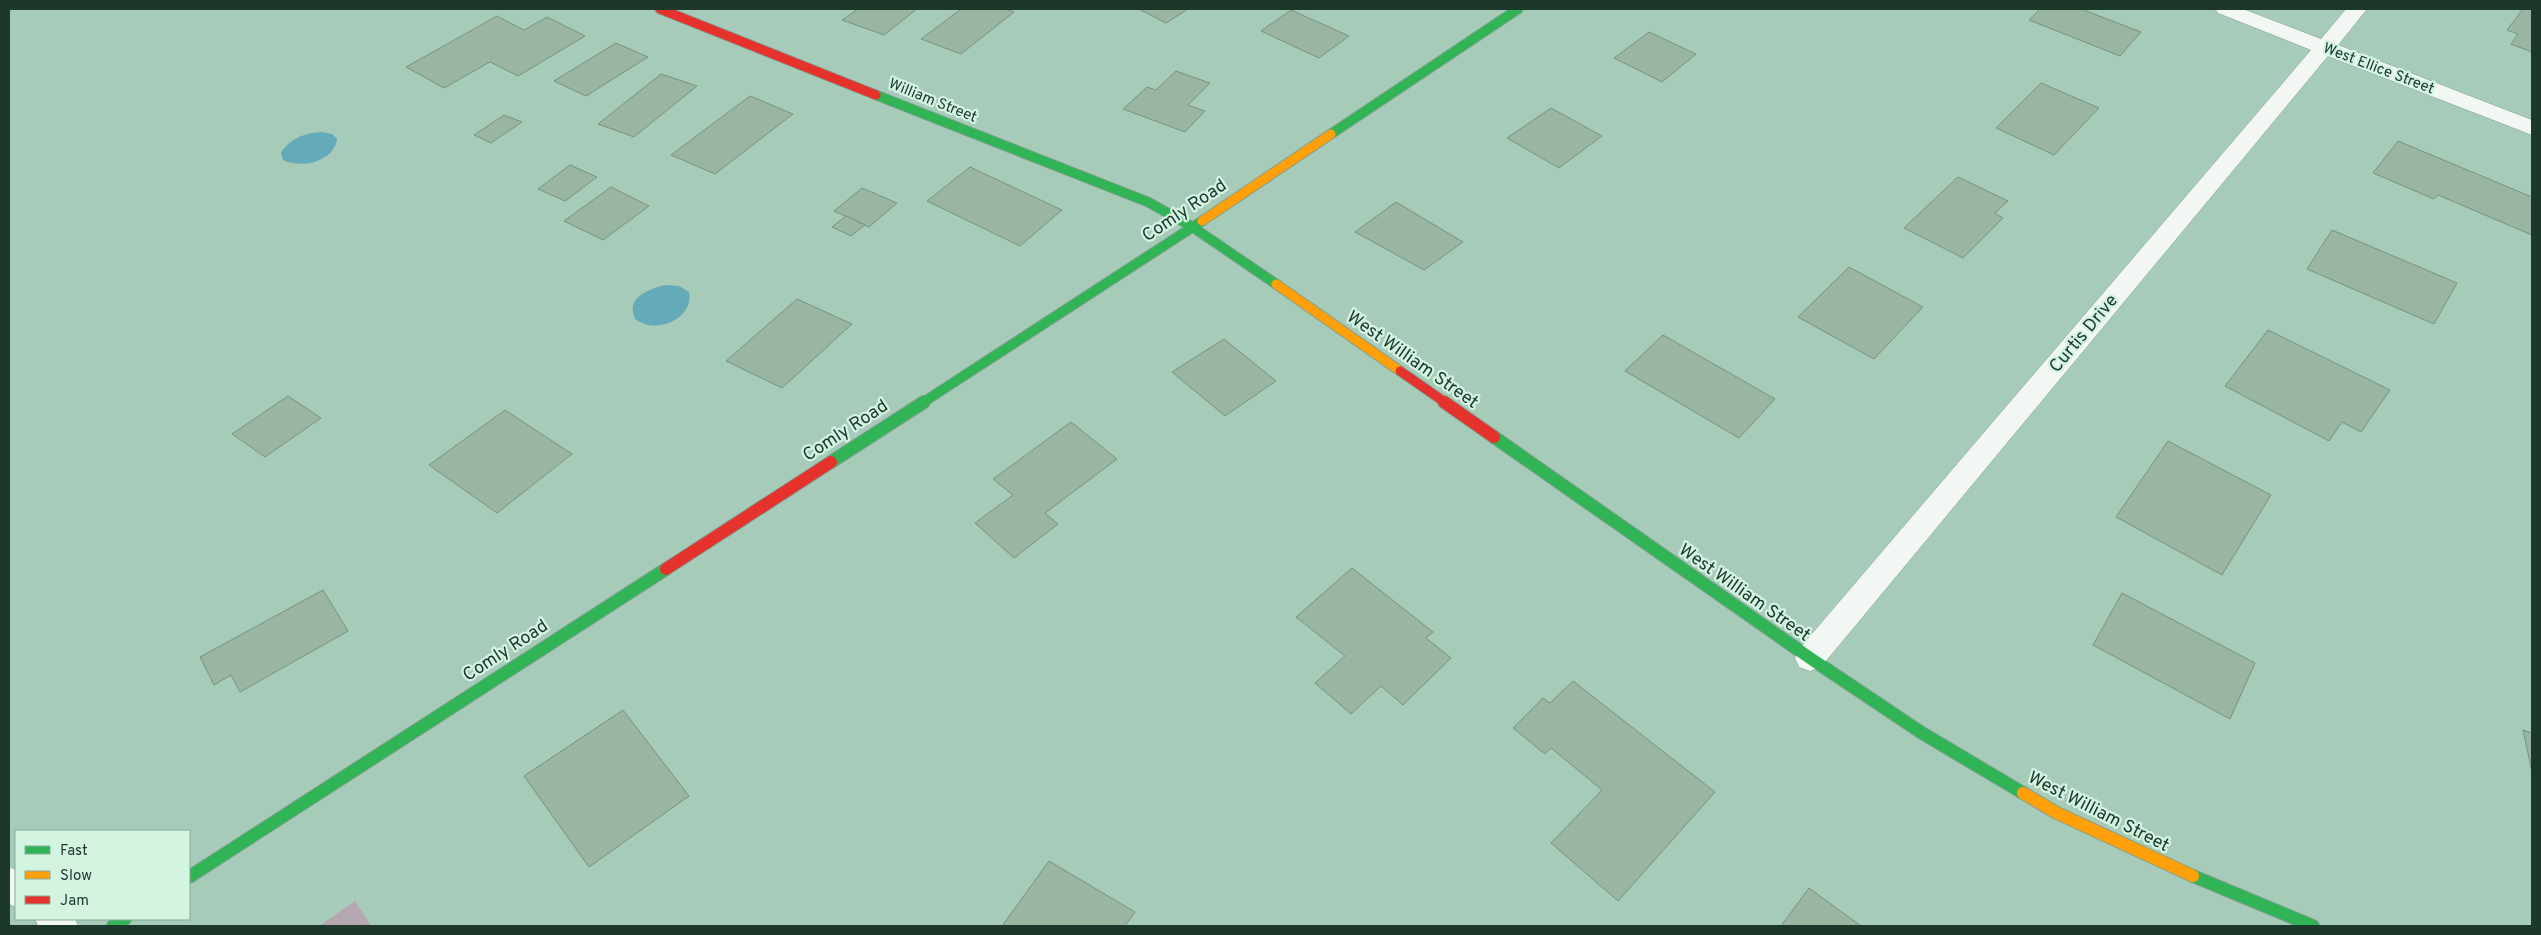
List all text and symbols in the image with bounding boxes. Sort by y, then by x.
street label: West Ellice Street [2320,39,2437,99]
street label: William Street [885,75,979,128]
street label: Comly Road [1138,175,1232,248]
street label: Curtis Drive [2045,290,2124,378]
street label: West William Street [1342,306,1482,414]
street label: Comly Road [799,395,893,467]
street label: West William Street [1674,539,1814,647]
street label: Comly Road [459,615,553,687]
street label: West William Street [2024,767,2173,858]
legend [15,830,190,920]
text: Fast [60,842,88,861]
text: Slow [60,867,92,886]
text: Jam [60,892,89,911]

